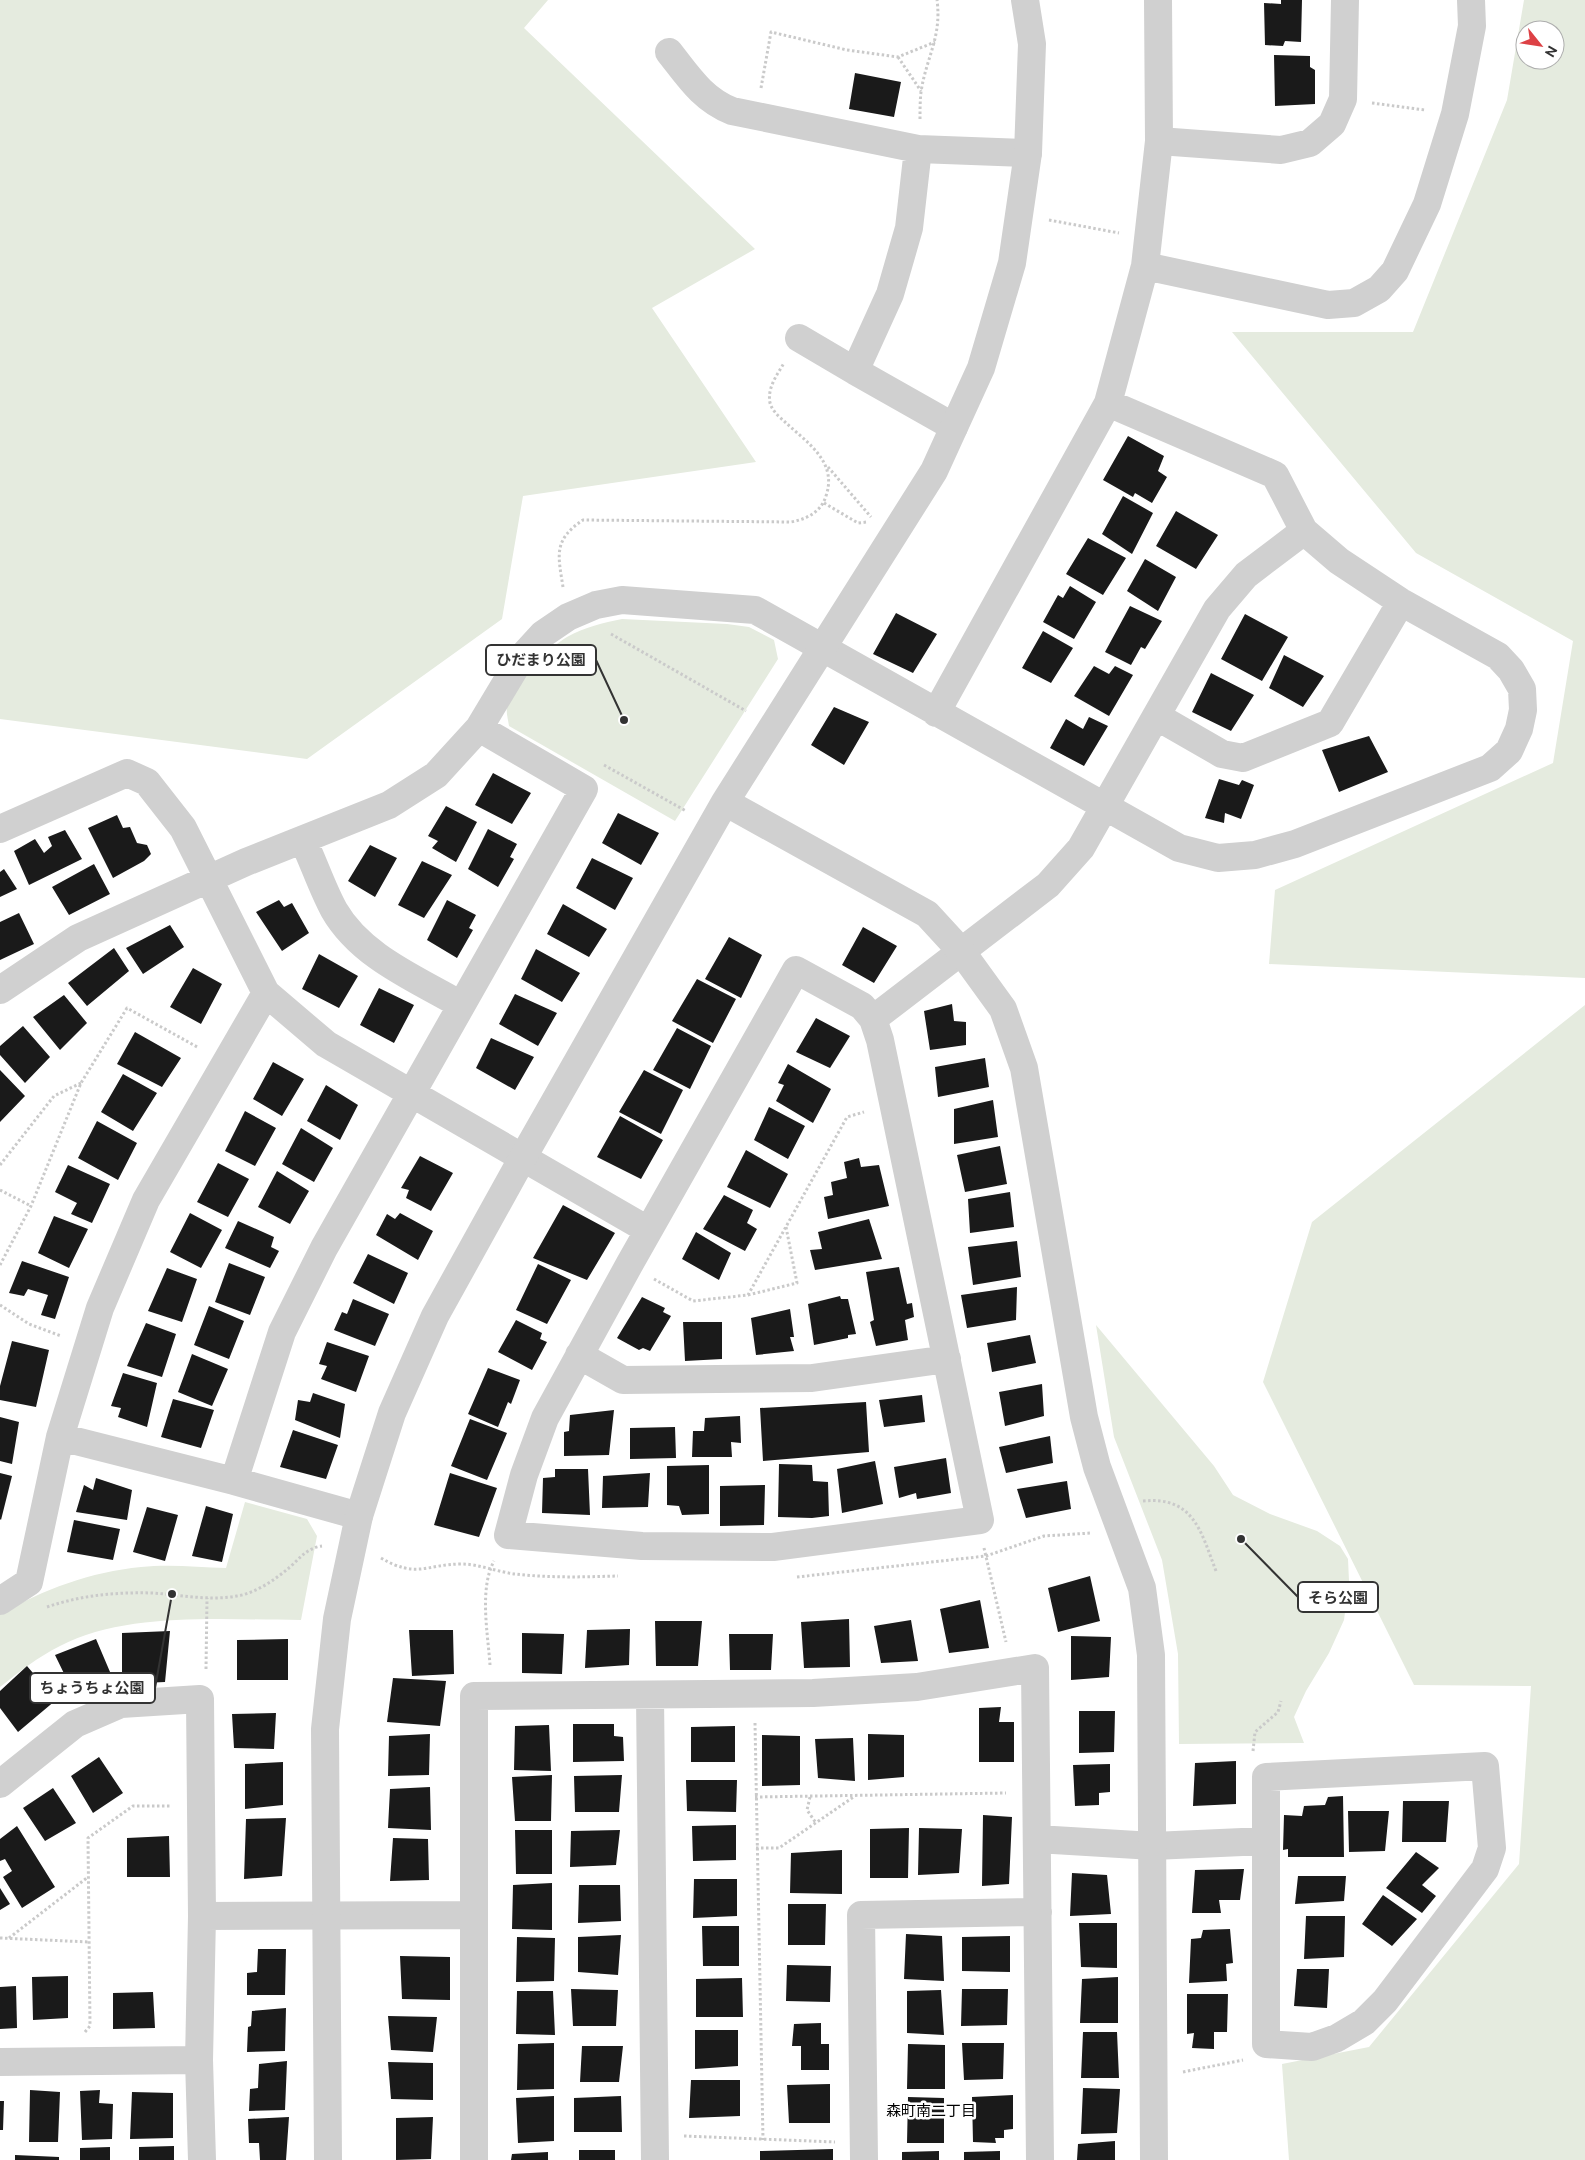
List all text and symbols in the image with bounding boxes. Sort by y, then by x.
north arrow [1515,20,1565,70]
text: N [1542,43,1561,60]
callout: ひだまり公園 [486,645,596,675]
text: ひだまり公園 [496,651,586,668]
callout: そら公園 [1298,1582,1378,1612]
text: そら公園 [1308,1589,1368,1606]
callout: ちょうちょ公園 [30,1673,155,1703]
text: ちょうちょ公園 [39,1679,145,1696]
district label: 森町南二丁目 [886,2102,976,2119]

